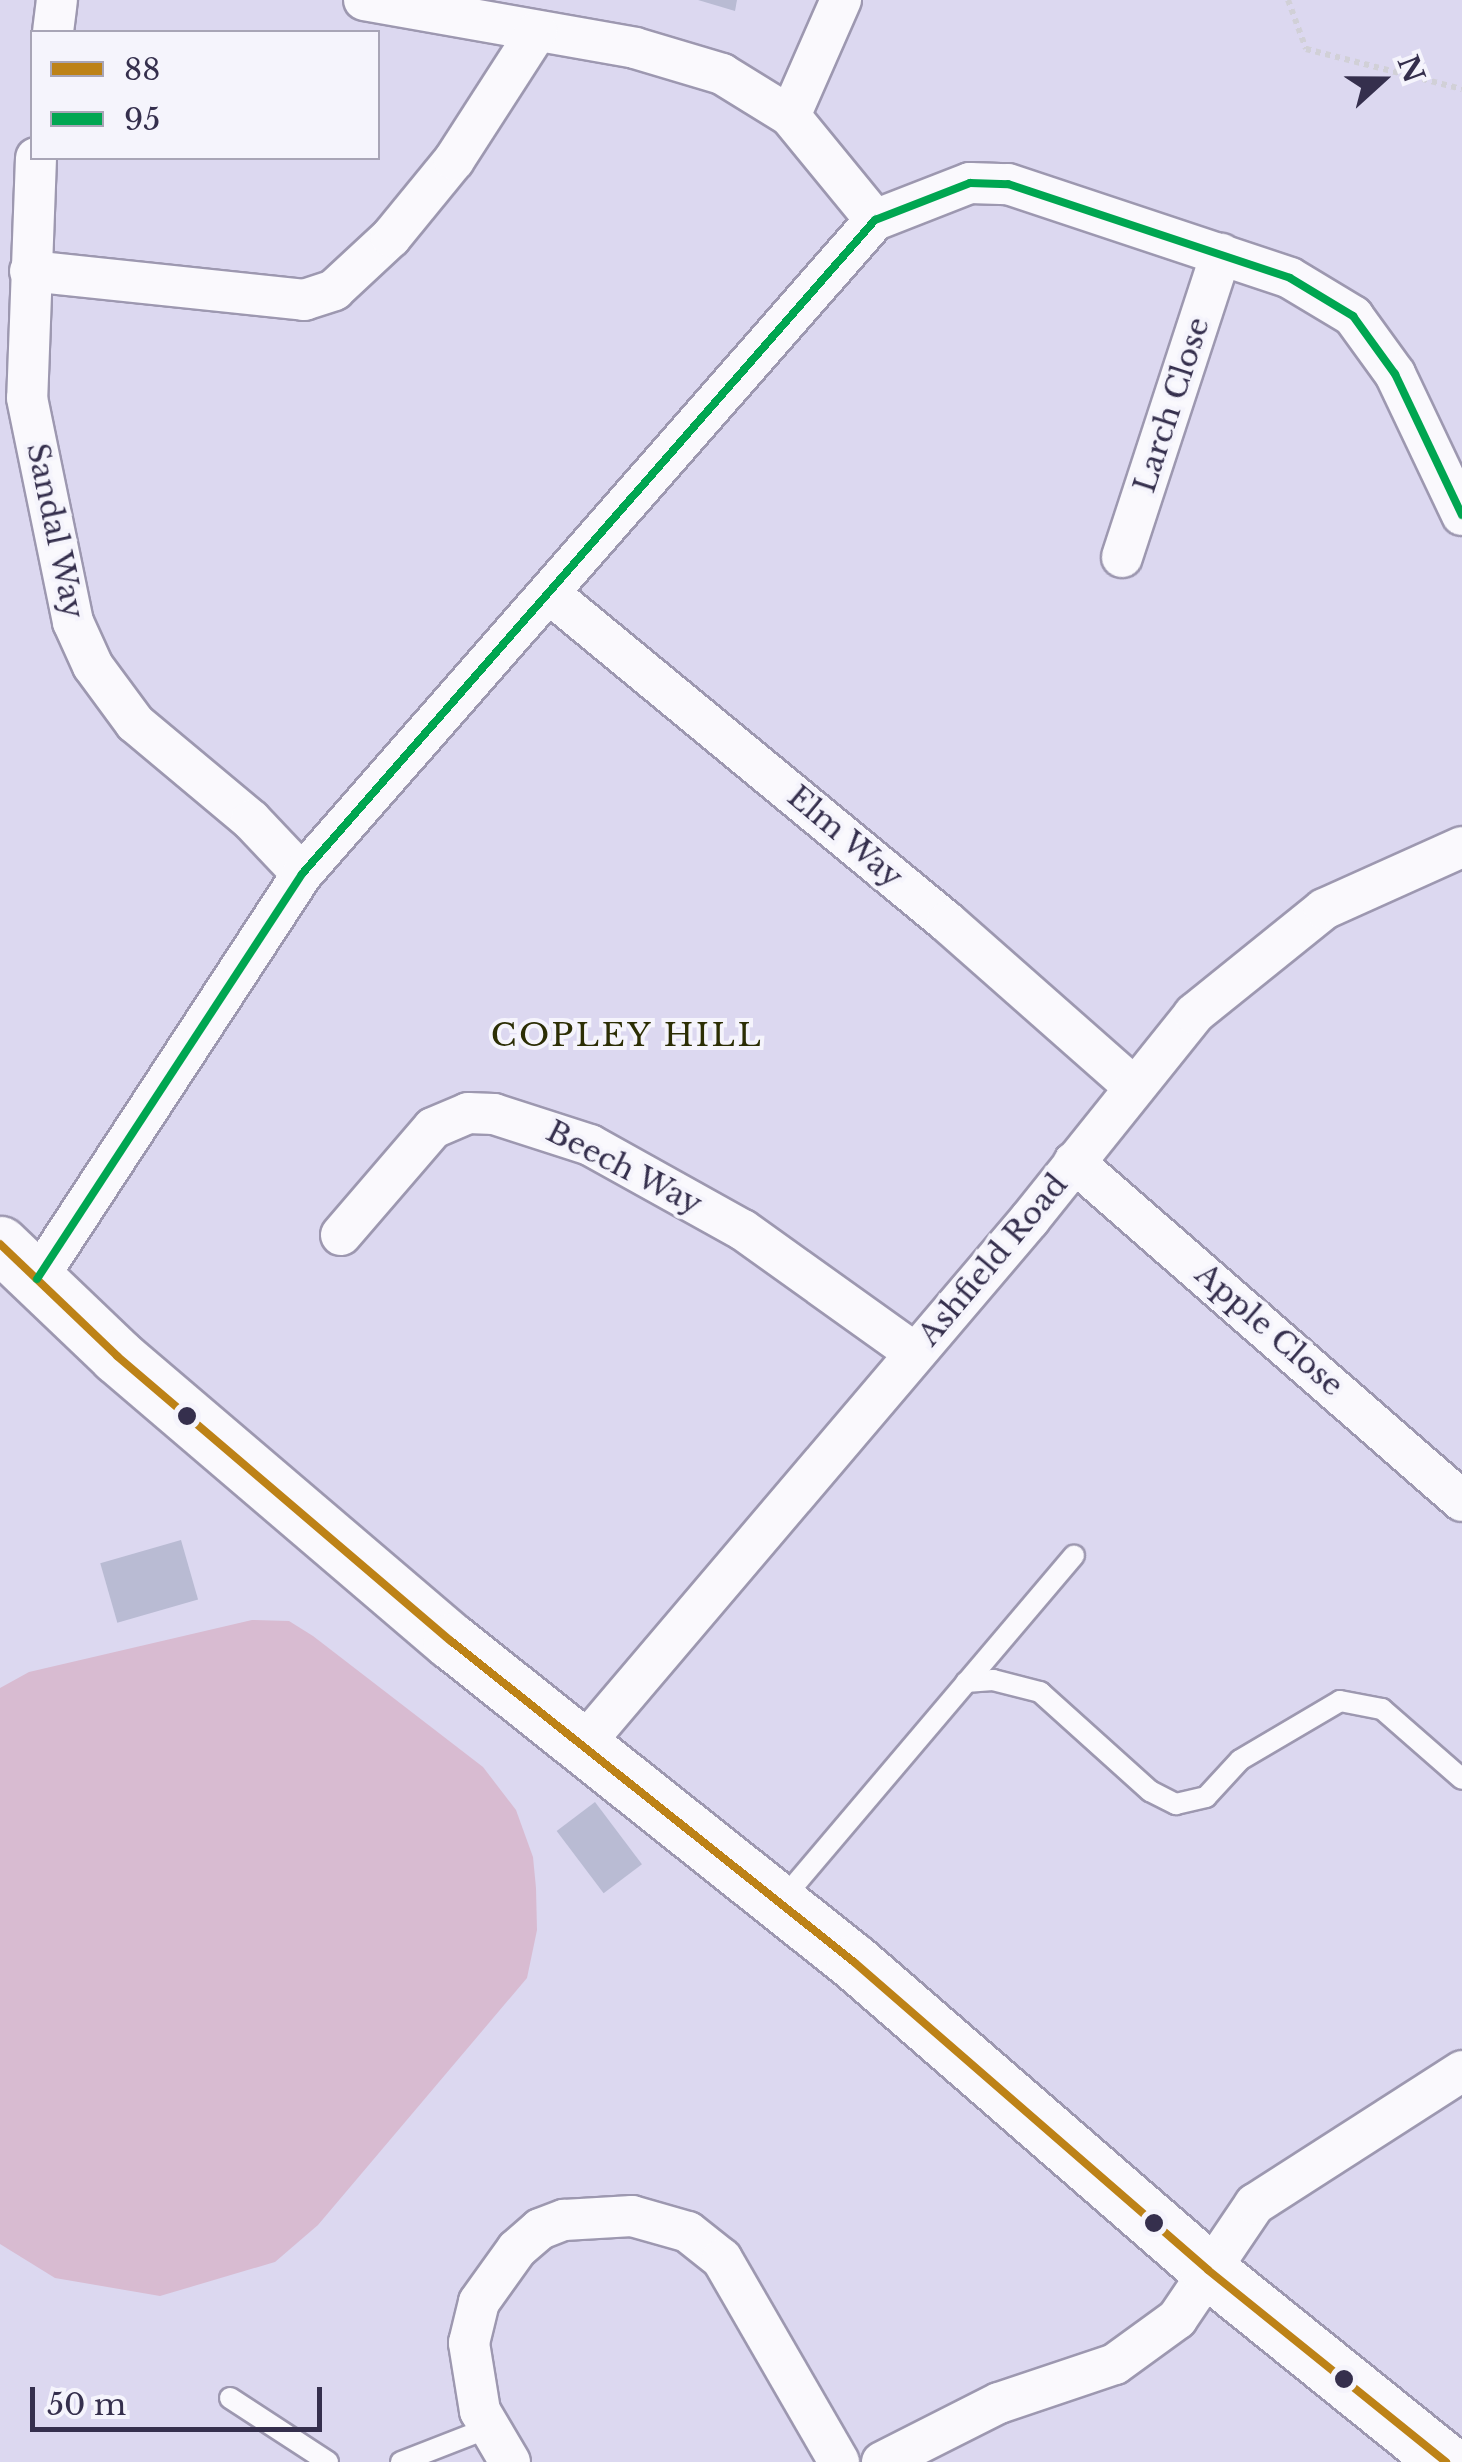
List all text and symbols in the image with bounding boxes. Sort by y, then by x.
legend [30,30,380,160]
north arrow [1332,30,1432,130]
text: 88 [124,51,160,88]
text: N [1389,51,1432,88]
text: 95 [124,101,160,138]
street label: Larch Close [1127,313,1217,497]
street label: Sandal Way [19,439,91,623]
street label: Elm Way [780,778,910,896]
district label: COPLEY HILL [490,1016,764,1054]
street label: Beech Way [540,1113,708,1223]
street label: Ashfield Road [911,1167,1075,1353]
street label: Apple Close [1188,1256,1350,1404]
unlabelled marker [177,1406,197,1426]
unlabelled marker [1144,2213,1164,2233]
scale bar [35,2367,328,2429]
unlabelled marker [1334,2369,1354,2389]
text: 50 m [47,2386,126,2423]

